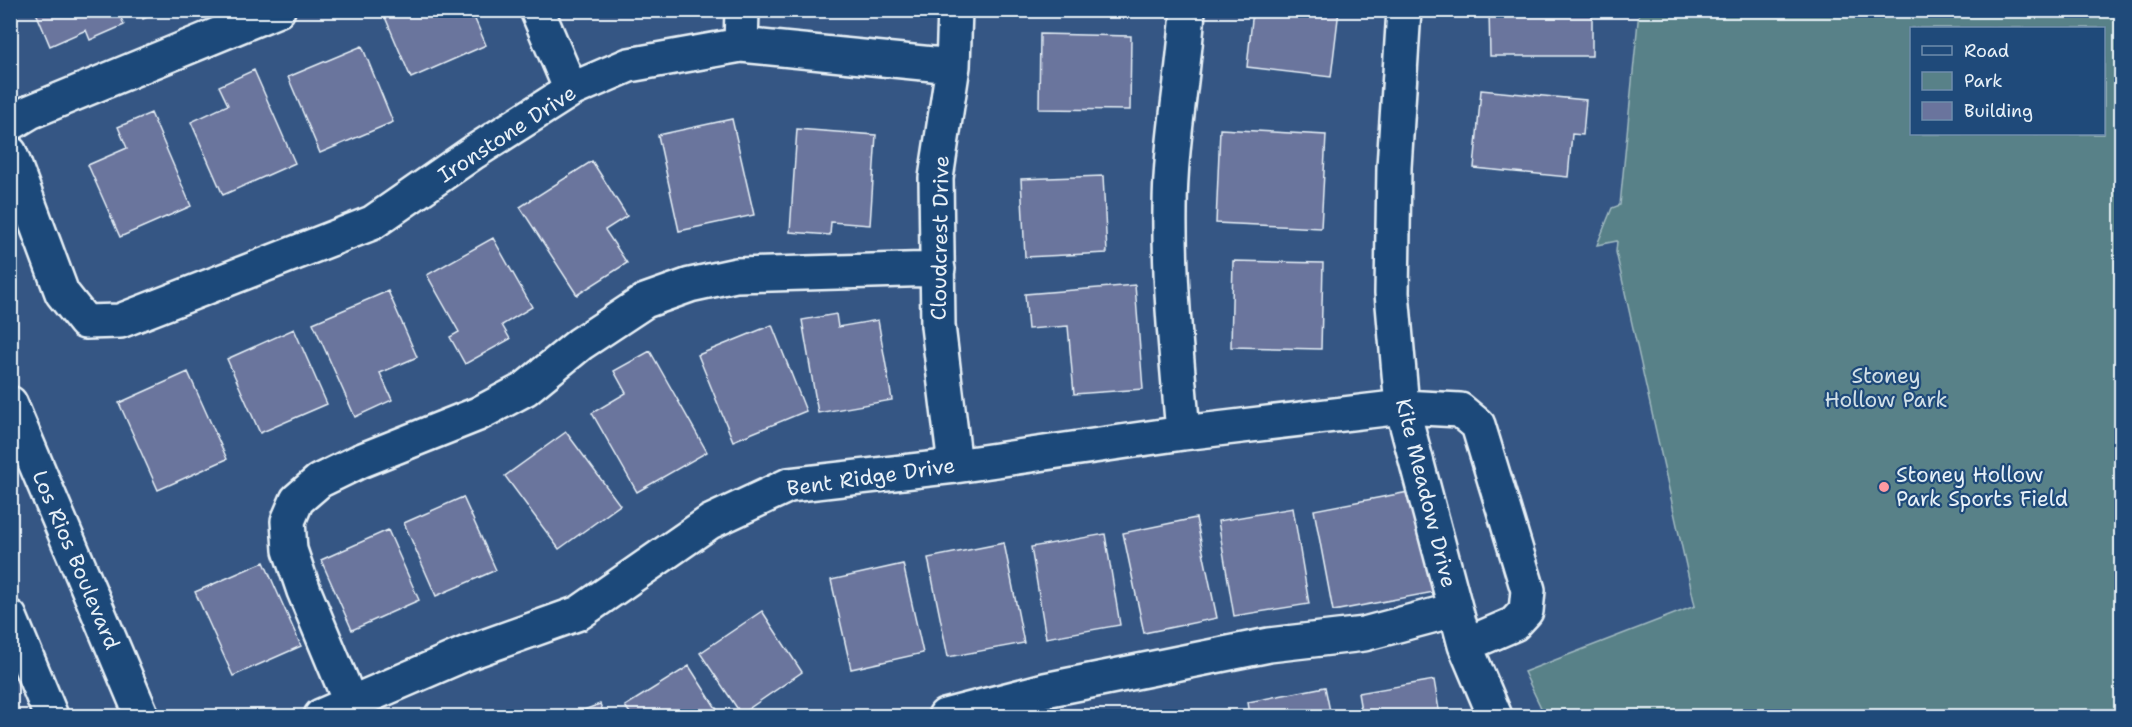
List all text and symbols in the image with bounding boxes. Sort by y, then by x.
legend [1910,27,2105,135]
text: Road [1964,39,2009,63]
text: Park [1964,69,2003,93]
street label: Ironstone Drive [432,79,582,189]
text: Building [1964,99,2033,123]
street label: Cloudcrest Drive [925,155,955,321]
park label: Stoney Hollow Park [1824,362,1948,414]
street label: Kite Meadow Drive [1389,396,1463,590]
street label: Bent Ridge Drive [785,451,957,503]
place label: Stoney Hollow Park Sports Field [1896,461,2068,513]
street label: Los Rios Boulevard [26,466,126,654]
marker: Stoney Hollow Park Sports Field [1877,480,1891,494]

